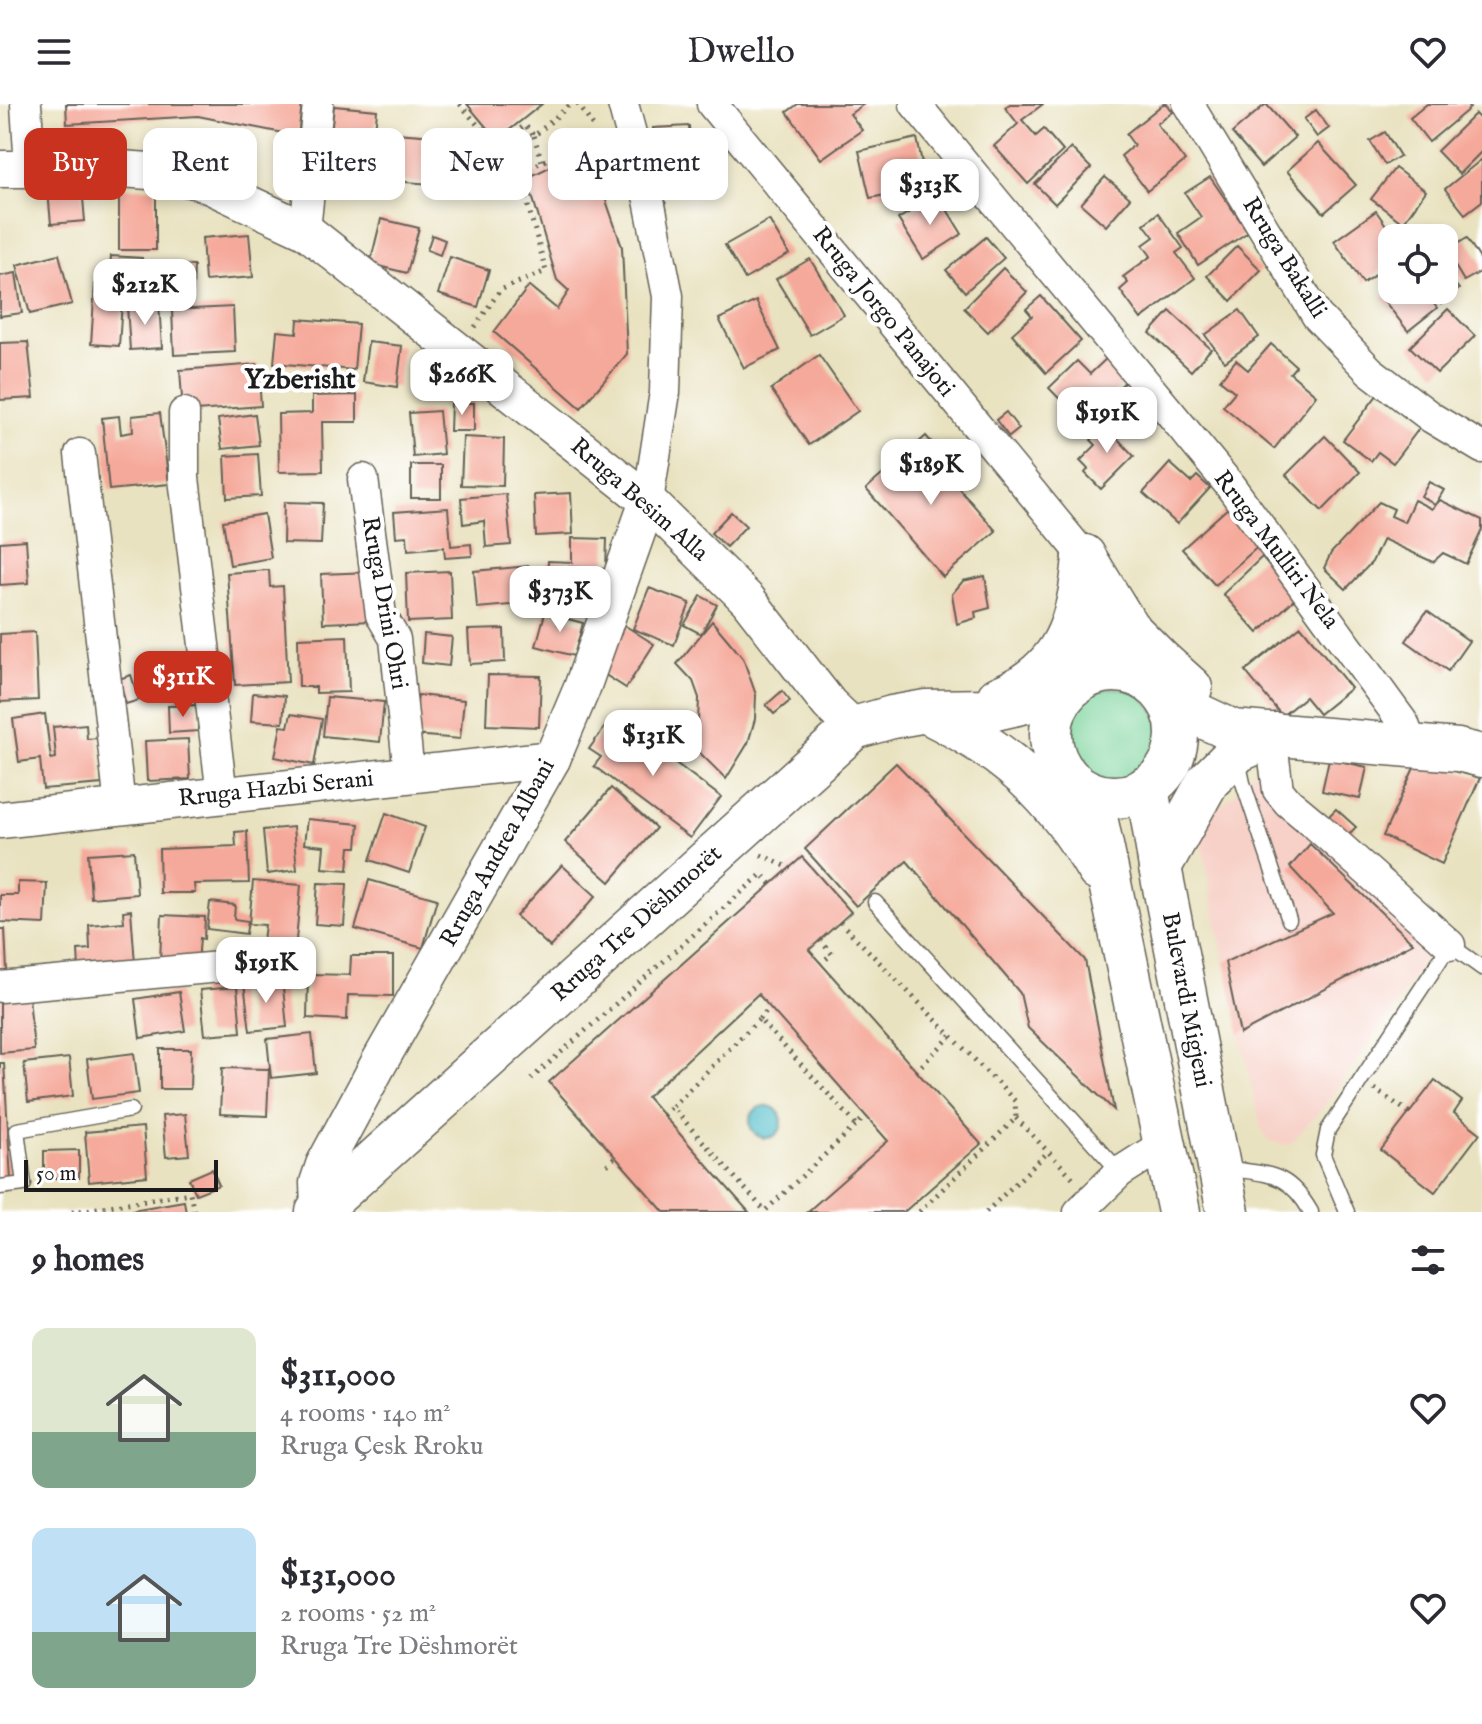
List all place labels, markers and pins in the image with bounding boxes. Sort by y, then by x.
pin: $313K [874,159,986,227]
pin: $212K [89,259,201,327]
pin: $266K [406,349,518,417]
pin: $191K [1051,387,1163,455]
pin: $189K [875,439,987,507]
pin: $373K [504,566,616,634]
pin: $311K [127,651,239,719]
pin: $131K [597,710,709,778]
pin: $191K [210,937,322,1005]

